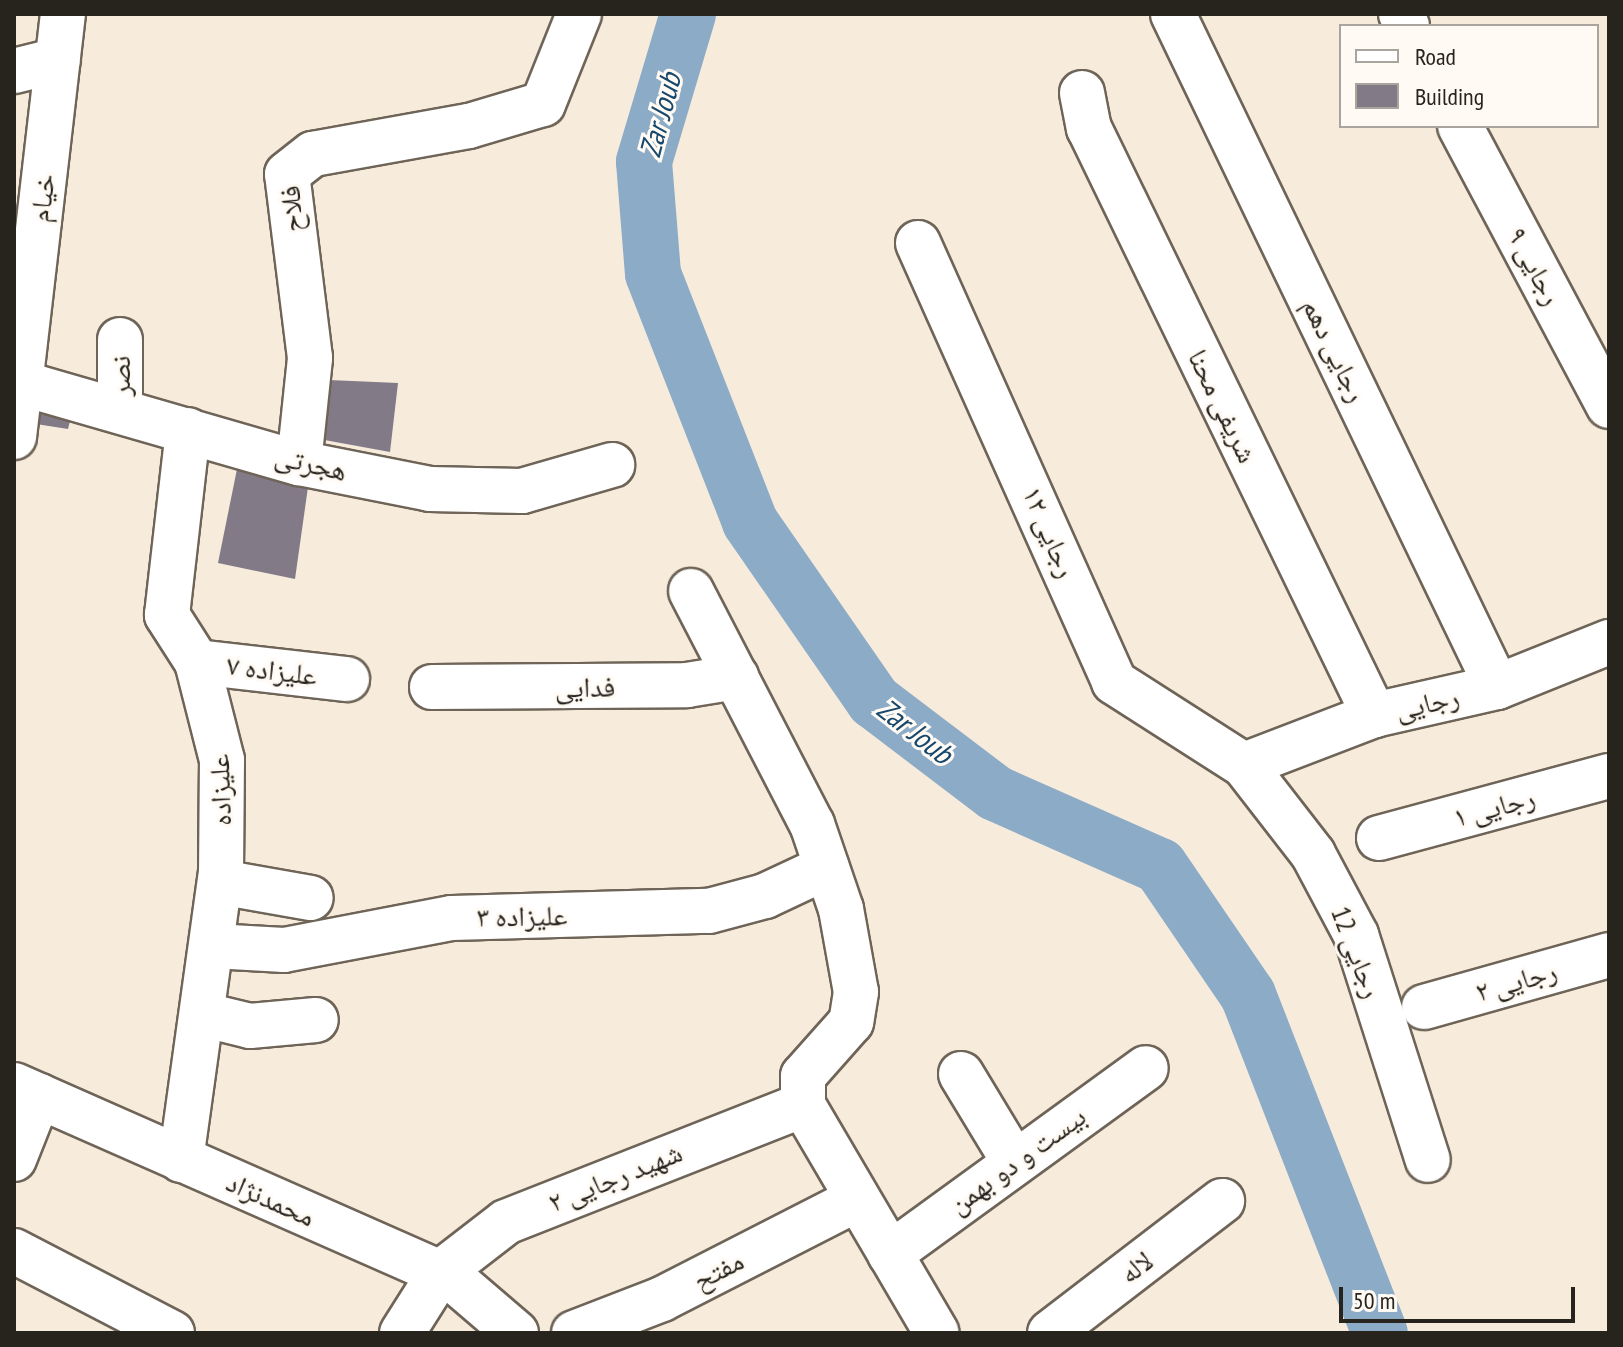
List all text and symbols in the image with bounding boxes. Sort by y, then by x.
legend [1339,24,1599,128]
text: Road [1415,41,1456,72]
water label: Zar Joub [632,69,688,161]
text: Building [1415,81,1484,112]
street label: خیام [22,172,62,224]
street label: فلاح [273,185,309,233]
street label: رجایی ۹ [1501,221,1569,311]
street label: رجایی دهم [1296,293,1374,407]
street label: شریفی محنا [1181,344,1265,468]
street label: نصر [103,356,137,396]
street label: هجرتی [272,438,350,488]
street label: رجایی ۱۲ [1016,481,1084,583]
street label: علیزاده ۷ [225,648,319,692]
street label: فدایی [554,670,616,704]
street label: رجایی [1392,679,1462,727]
water label: Zar Joub [870,690,960,772]
street label: علیزاده [202,753,238,827]
street label: رجایی ۱ [1450,780,1538,834]
street label: علیزاده ۳ [476,898,568,934]
street label: رجایی 12 [1324,901,1390,1003]
street label: رجایی ۲ [1471,953,1561,1009]
street label: بیست و دو بهمن [942,1099,1092,1221]
street label: شهید رجایی ۲ [543,1135,687,1219]
street label: محمدنژاد [221,1165,321,1233]
street label: مفتح [687,1243,749,1297]
street label: لاله [1113,1244,1159,1290]
scale bar [1343,1271,1579,1321]
text: 50 m [1353,1285,1395,1316]

